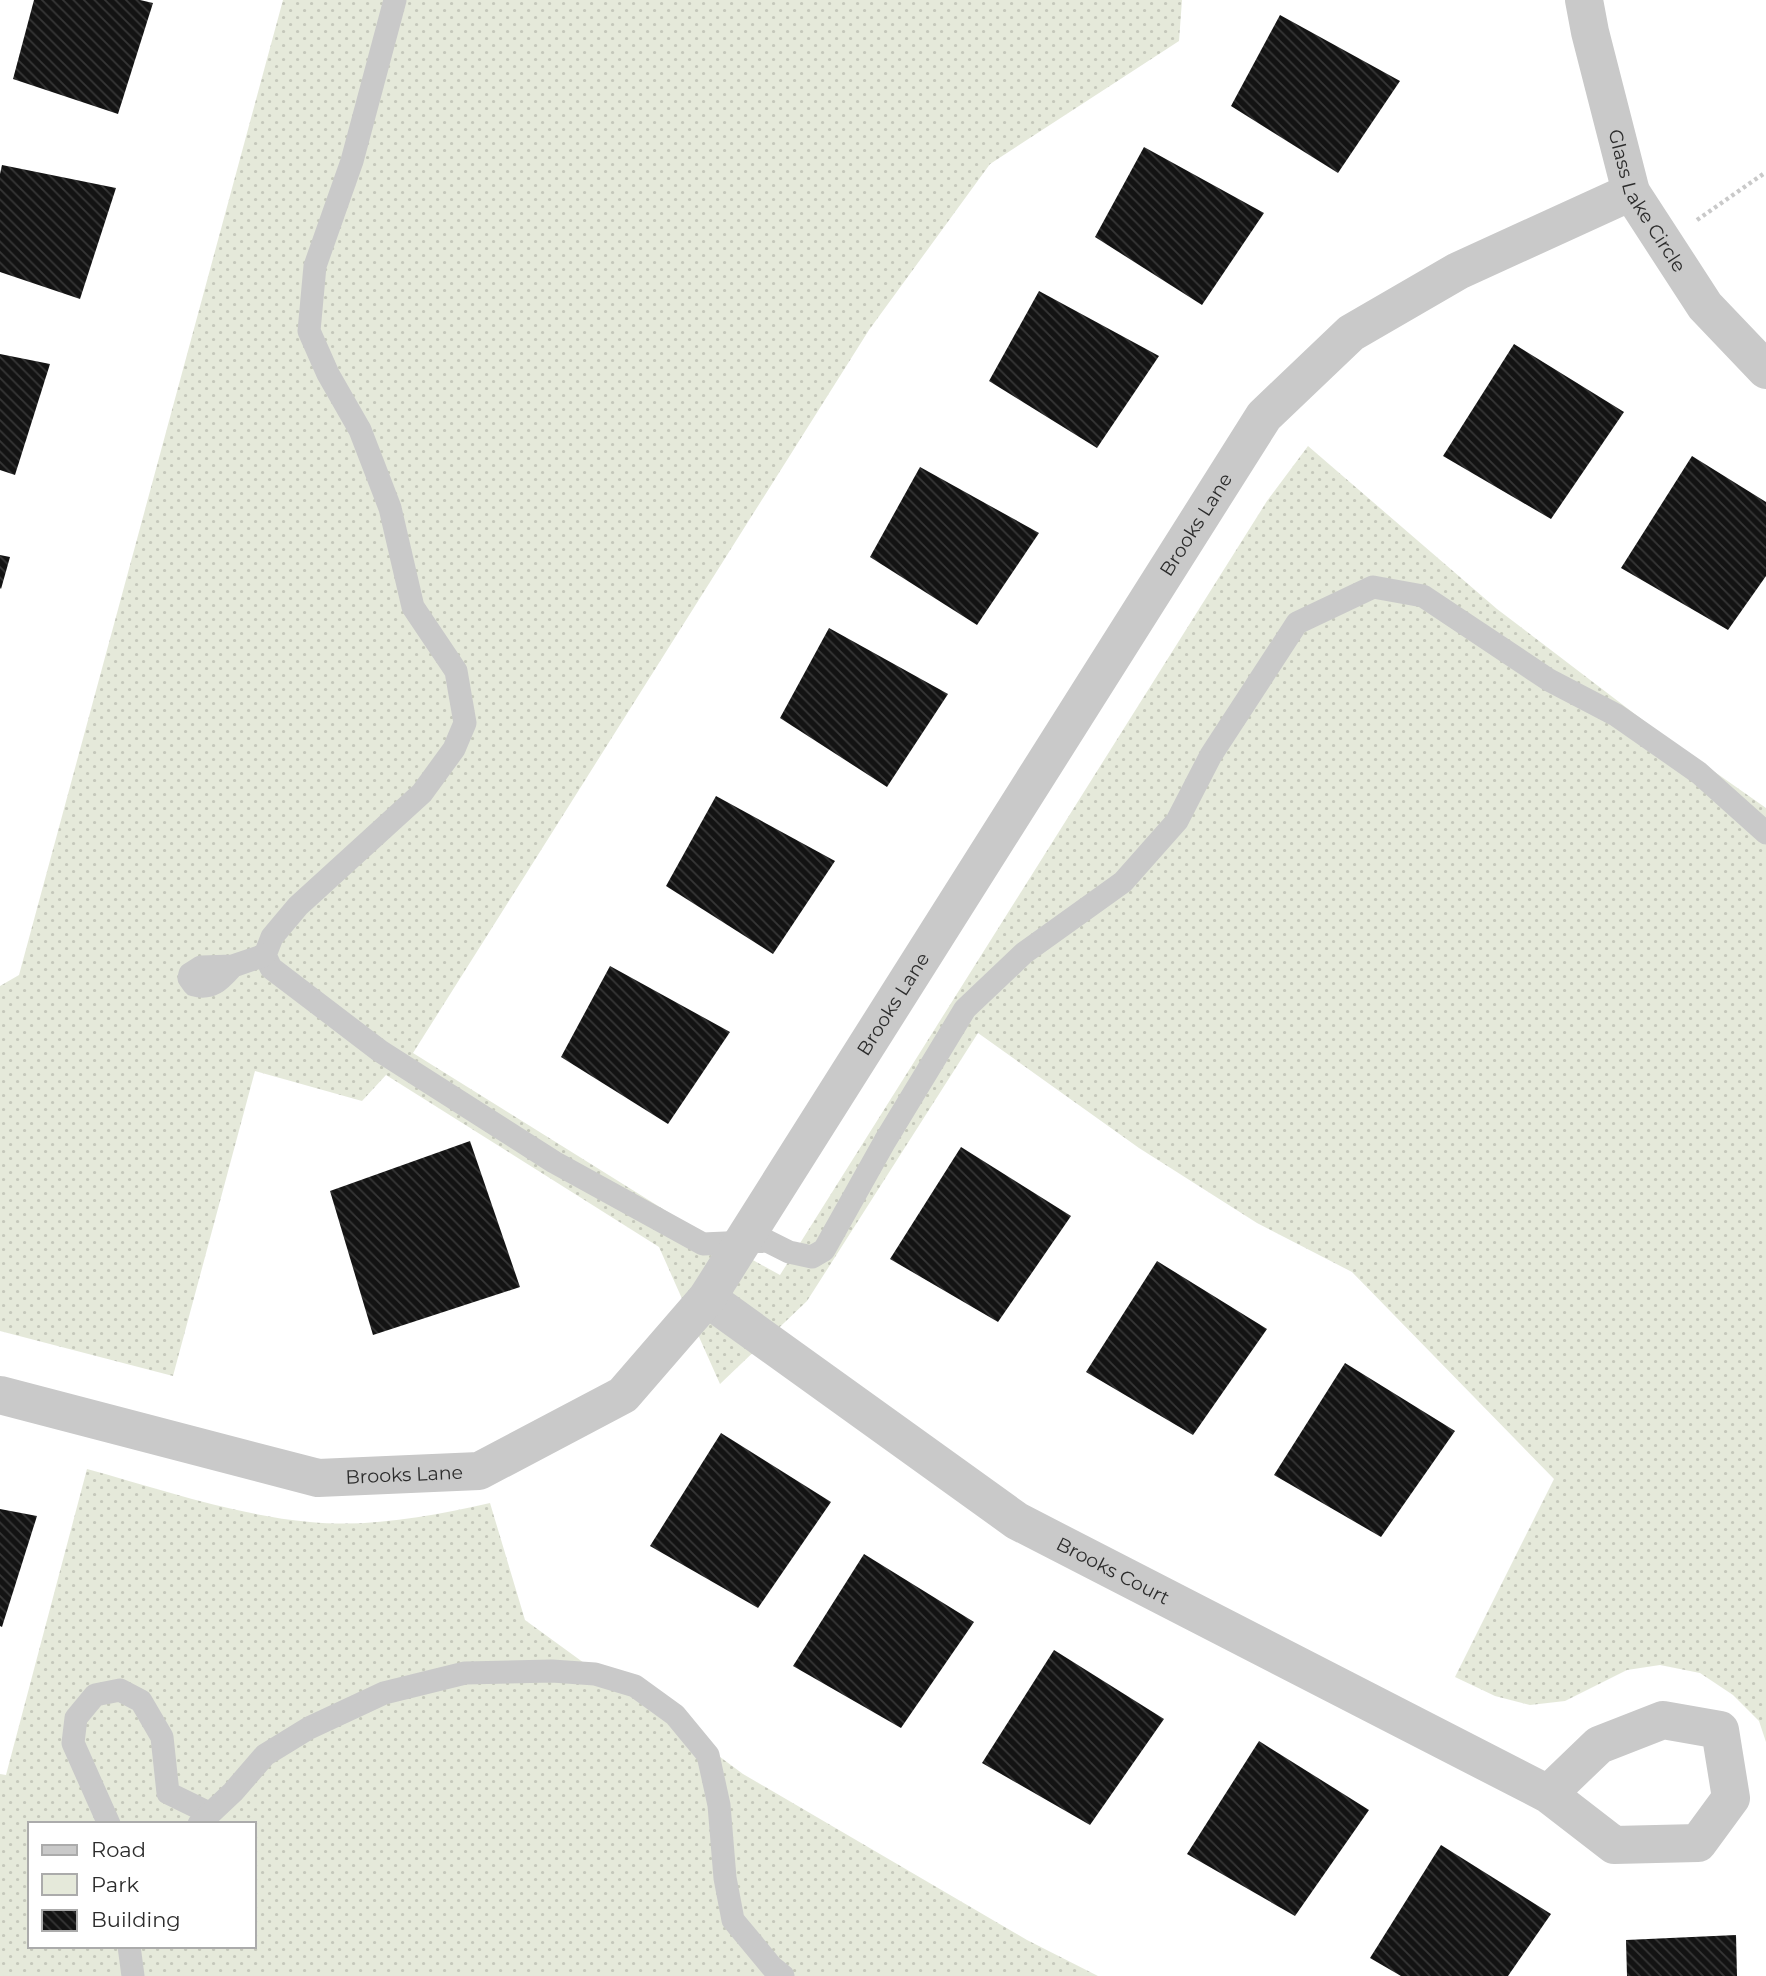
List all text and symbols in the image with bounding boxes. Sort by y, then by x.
street label: Glass Lake Circle [1603,127,1691,277]
street label: Brooks Lane [1155,469,1237,580]
street label: Brooks Lane [852,948,934,1060]
street label: Brooks Lane [345,1461,464,1489]
street label: Brooks Court [1052,1532,1174,1610]
legend [28,1822,256,1948]
text: Road [91,1837,146,1862]
text: Park [91,1872,139,1897]
text: Building [91,1907,181,1932]

